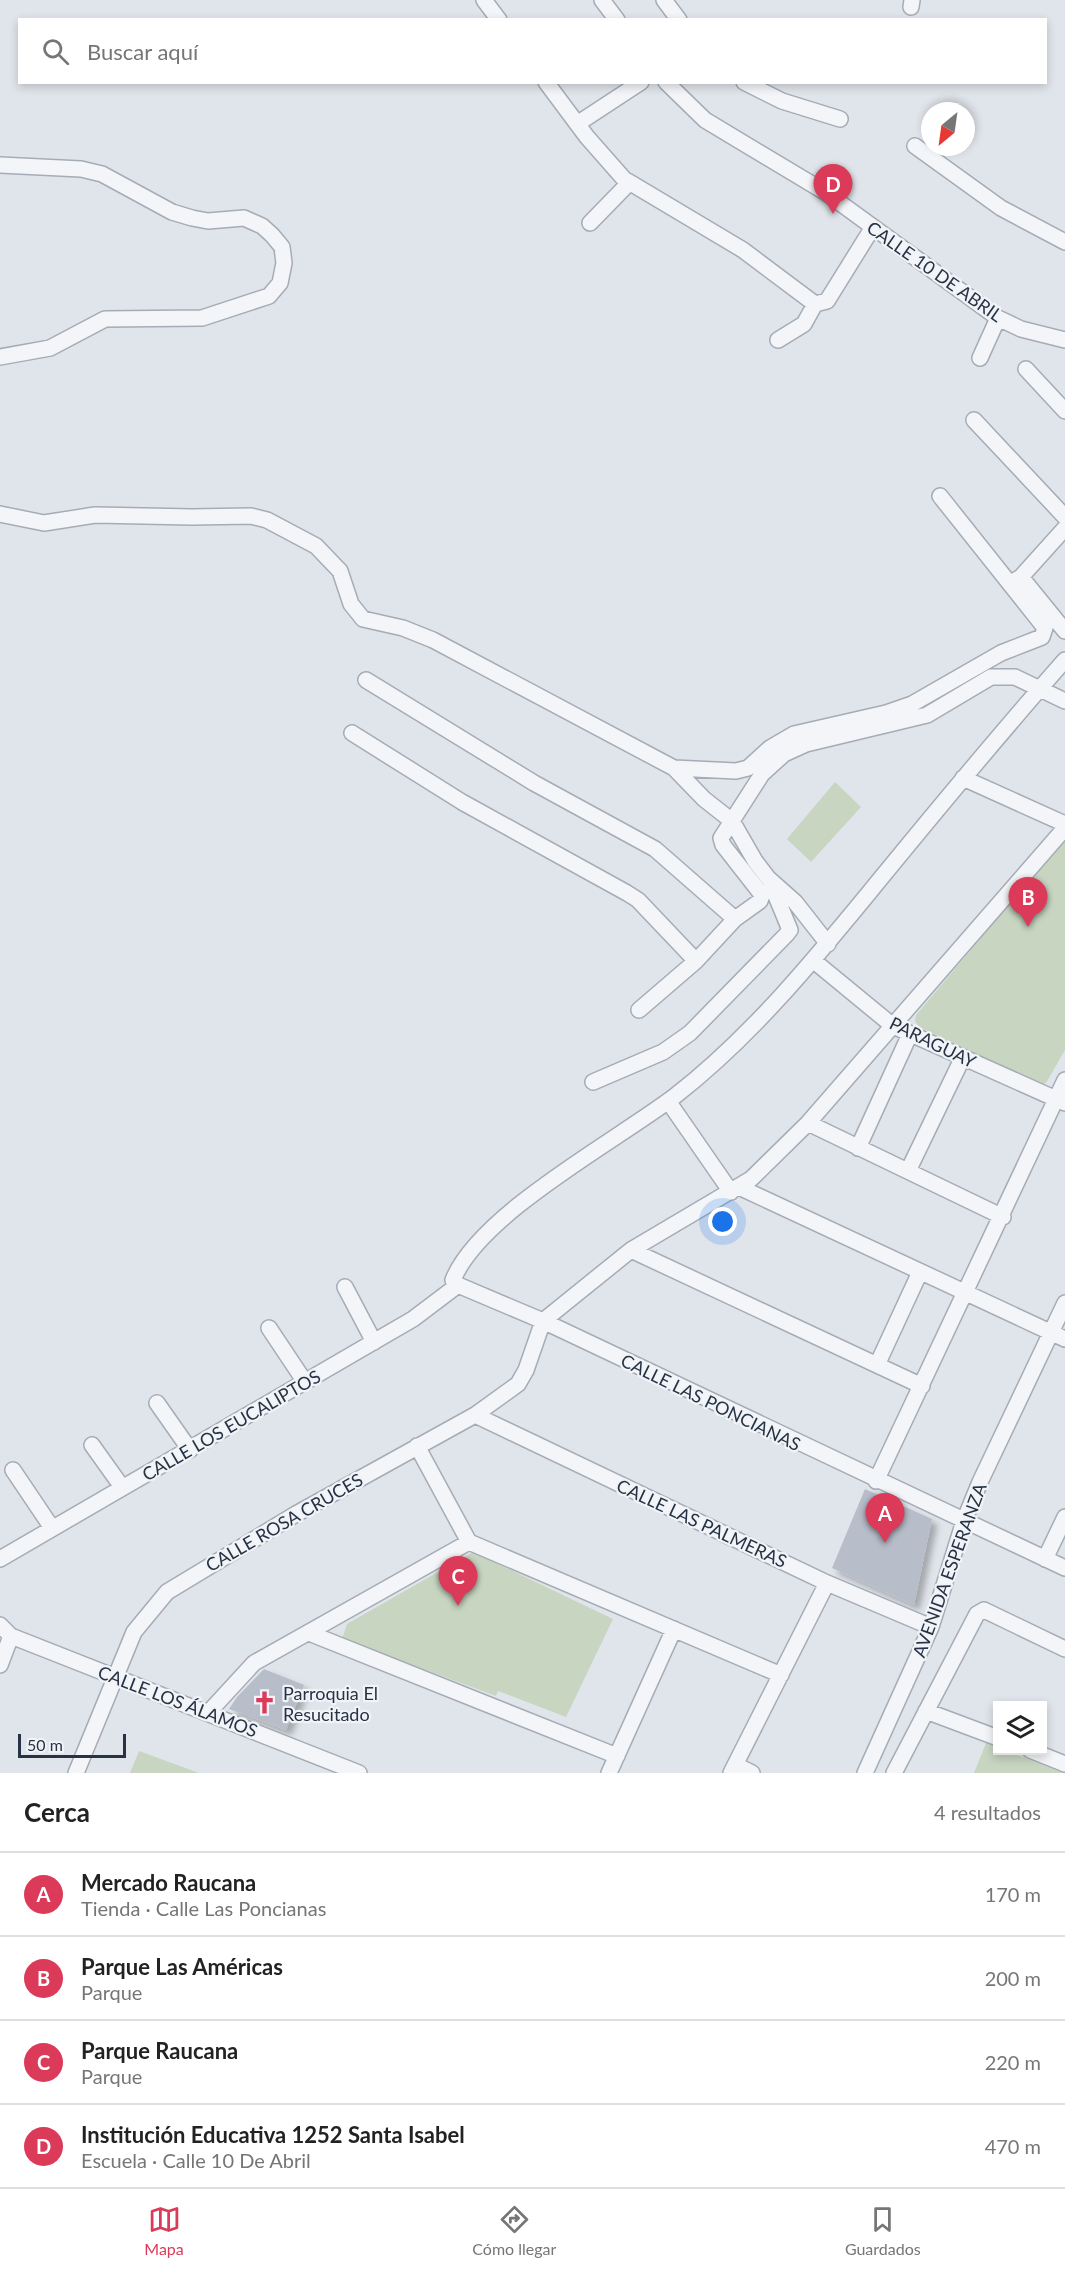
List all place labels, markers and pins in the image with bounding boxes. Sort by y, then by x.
pin: D [814,164,852,214]
pin: B [1008,878,1048,927]
pin: A [866,1494,904,1543]
pin: C [438,1556,478,1606]
place label: Parroquia El Resucitado [283,1682,378,1725]
church icon: Parroquia El Resucitado [252,1690,278,1716]

